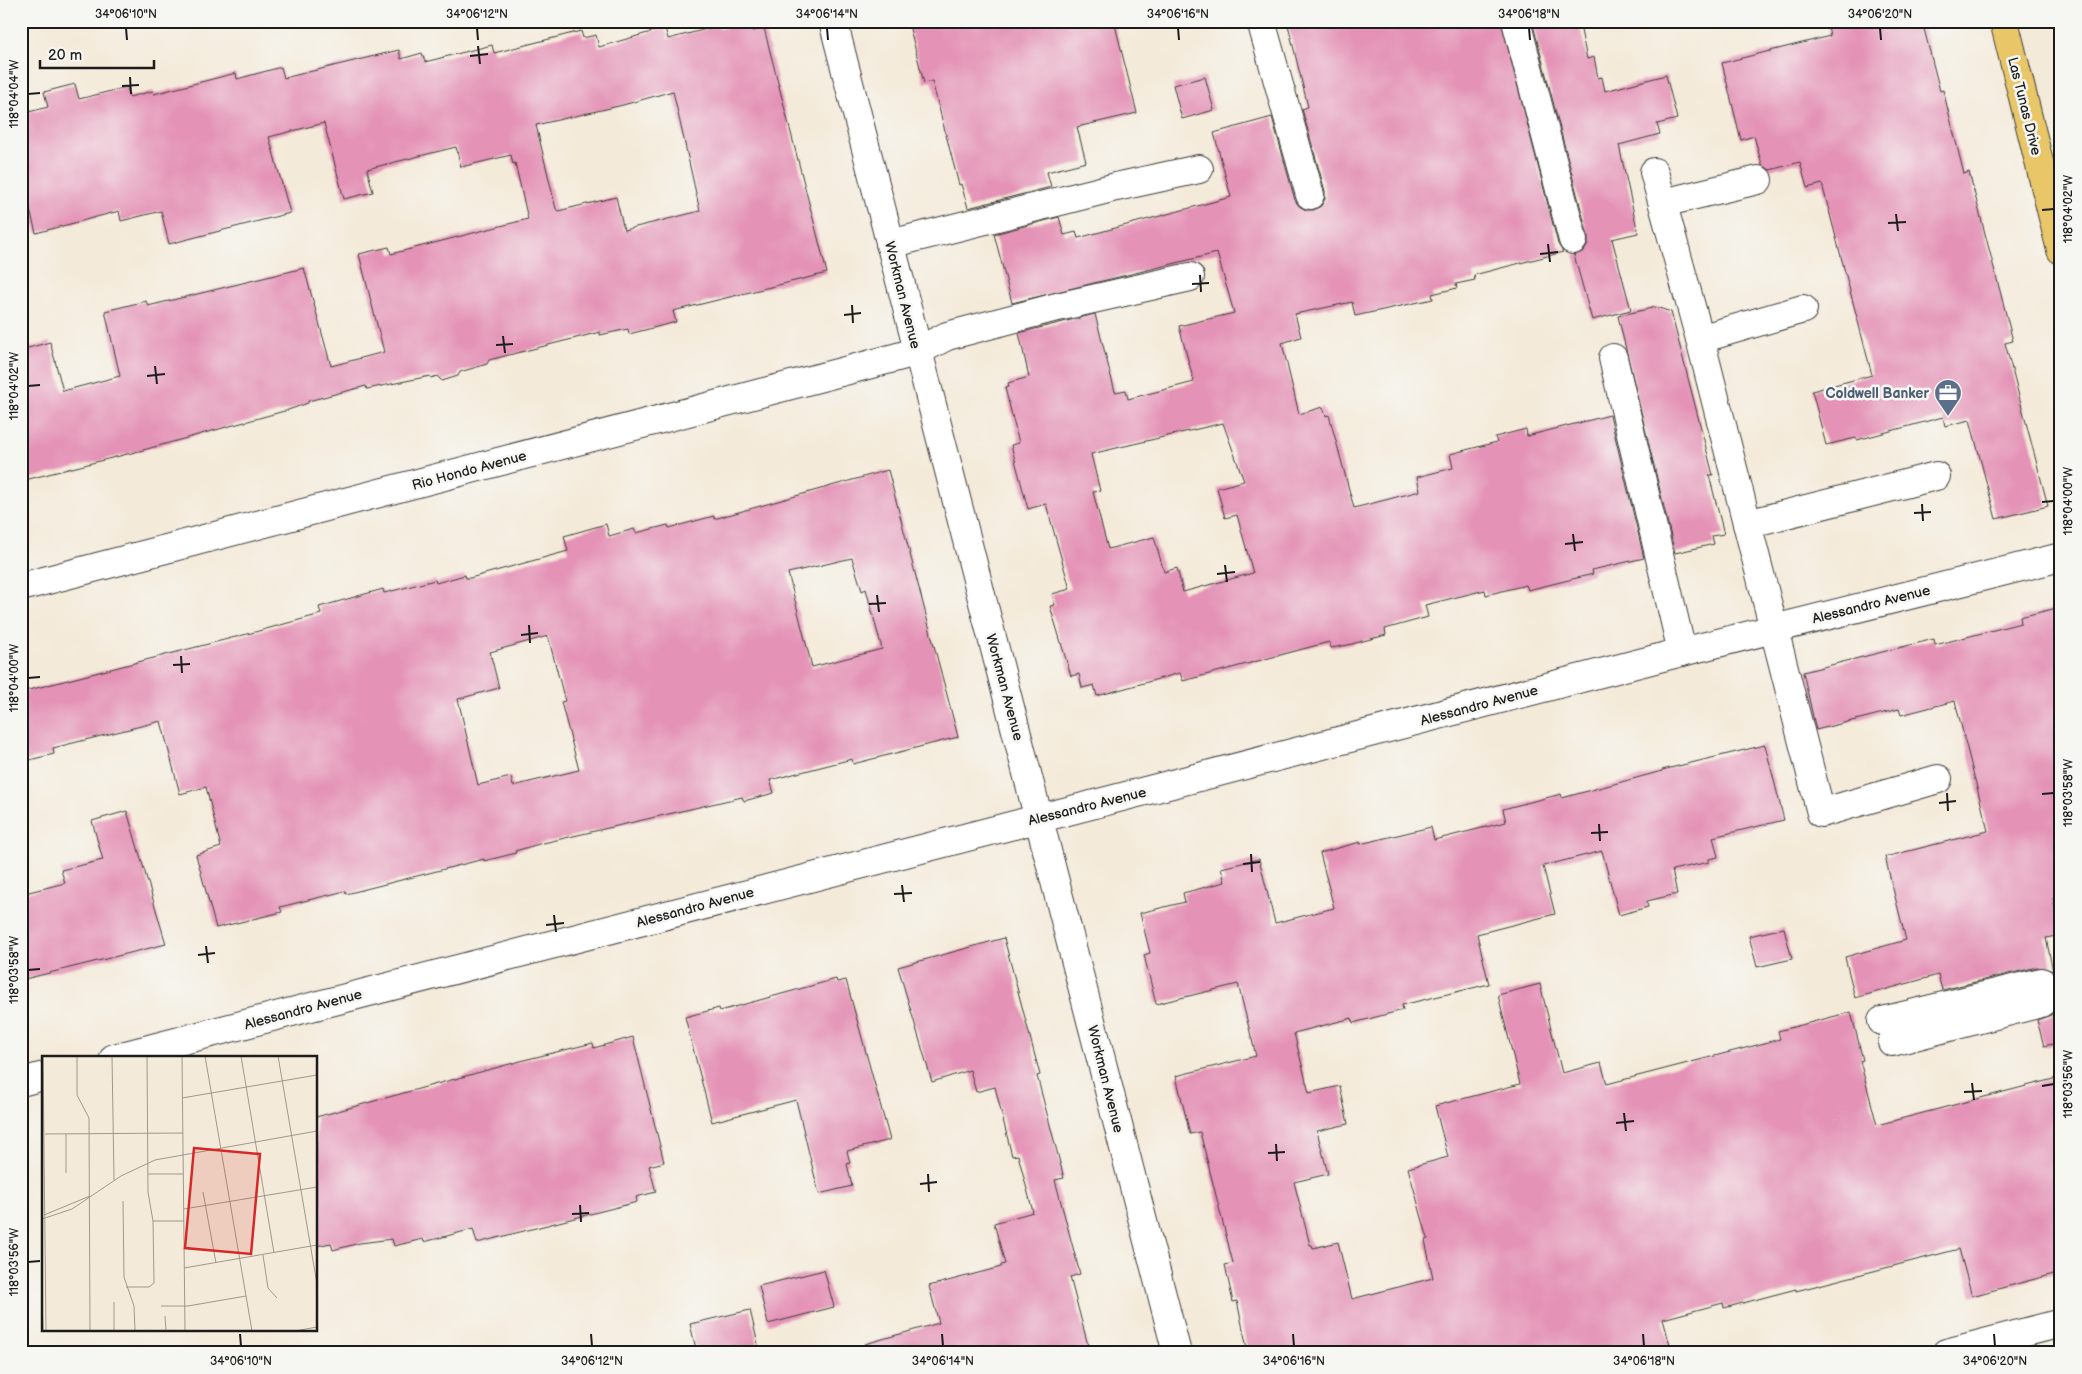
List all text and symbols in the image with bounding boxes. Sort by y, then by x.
text: 34°06'10"N [95,7,157,22]
text: 34°06'12"N [446,7,508,22]
text: 34°06'14"N [796,7,858,22]
text: 34°06'16"N [1147,7,1209,22]
text: 34°06'18"N [1498,7,1560,22]
text: 34°06'20"N [1848,7,1912,22]
scale bar [40,38,154,70]
text: 20 m [48,46,82,65]
street label: Las Tunas Drive [2004,55,2045,157]
text: 118°04'04"W [7,60,22,128]
text: 118°04'02"W [2061,175,2076,243]
street label: Workman Avenue [881,240,924,351]
text: 118°04'02"W [7,352,22,420]
office icon: Coldwell Banker [1933,378,1963,417]
place label: Coldwell Banker [1826,385,1929,402]
street label: Rio Hondo Avenue [410,447,528,494]
text: 118°04'00"W [2061,467,2076,535]
street label: Alessandro Avenue [1810,582,1932,627]
street label: Workman Avenue [982,632,1027,742]
text: 118°04'00"W [7,644,22,712]
street label: Alessandro Avenue [1418,682,1540,729]
text: 118°03'58"W [2061,759,2076,827]
street label: Alessandro Avenue [1026,784,1148,829]
street label: Alessandro Avenue [634,884,756,931]
text: 118°03'58"W [7,936,22,1004]
street label: Alessandro Avenue [242,986,364,1033]
street label: Workman Avenue [1084,1024,1127,1135]
text: 118°03'56"W [2061,1050,2076,1118]
inset map [42,1056,318,1332]
text: 118°03'56"W [7,1228,22,1296]
text: 34°06'10"N [210,1354,272,1369]
text: 34°06'12"N [561,1354,623,1369]
text: 34°06'14"N [912,1354,974,1369]
text: 34°06'16"N [1263,1354,1325,1369]
text: 34°06'18"N [1613,1354,1675,1369]
text: 34°06'20"N [1963,1354,2027,1369]

